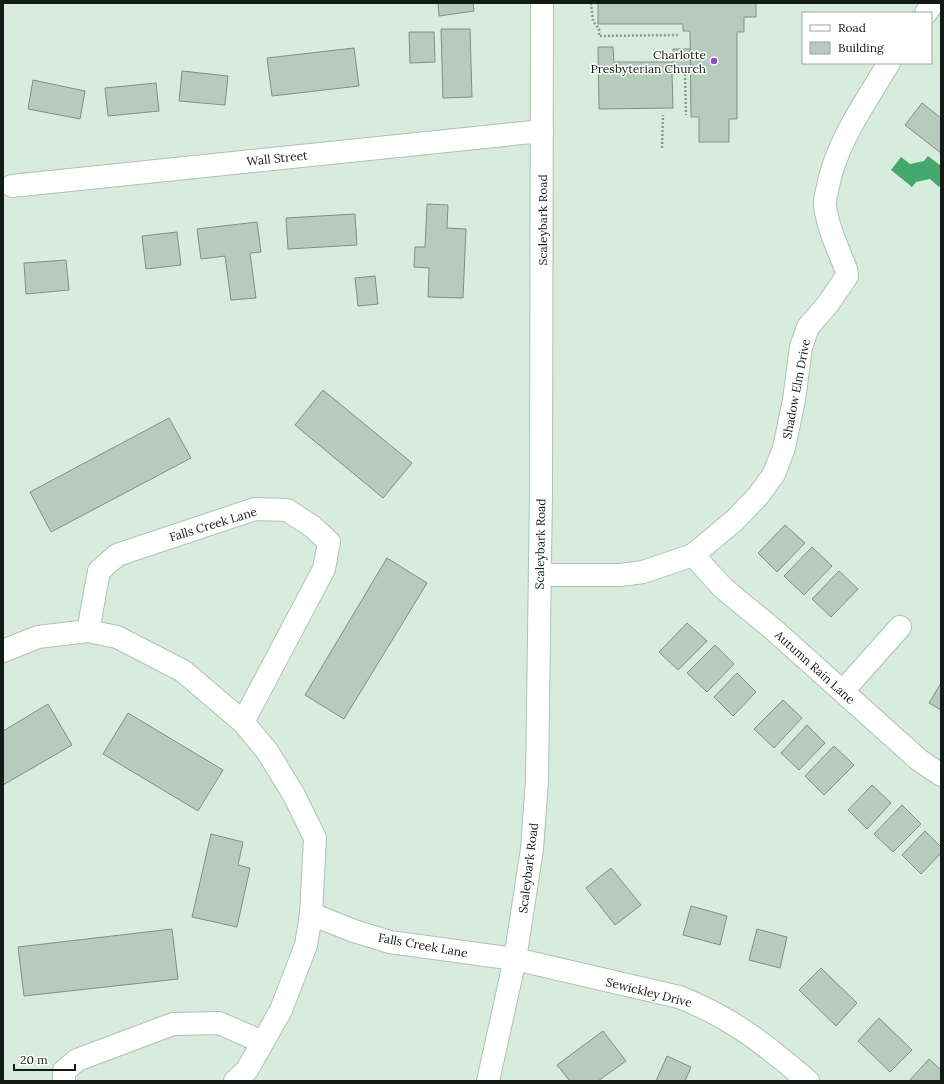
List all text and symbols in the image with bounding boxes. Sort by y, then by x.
legend [802,12,932,64]
text: Road [838,20,866,35]
text: Building [838,40,884,55]
place label: Charlotte Presbyterian Church [590,47,706,76]
marker: Charlotte Presbyterian Church [709,56,719,66]
street label: Wall Street [246,147,309,169]
street label: Scaleybark Road [535,174,550,266]
street label: Shadow Elm Drive [779,337,813,440]
street label: Scaleybark Road [532,498,548,590]
street label: Falls Creek Lane [167,503,259,544]
street label: Autumn Rain Lane [771,627,858,707]
street label: Scaleybark Road [515,822,541,914]
street label: Falls Creek Lane [377,930,469,960]
street label: Sewickley Drive [604,974,694,1010]
scale bar [14,1046,75,1072]
text: 20 m [20,1052,48,1067]

